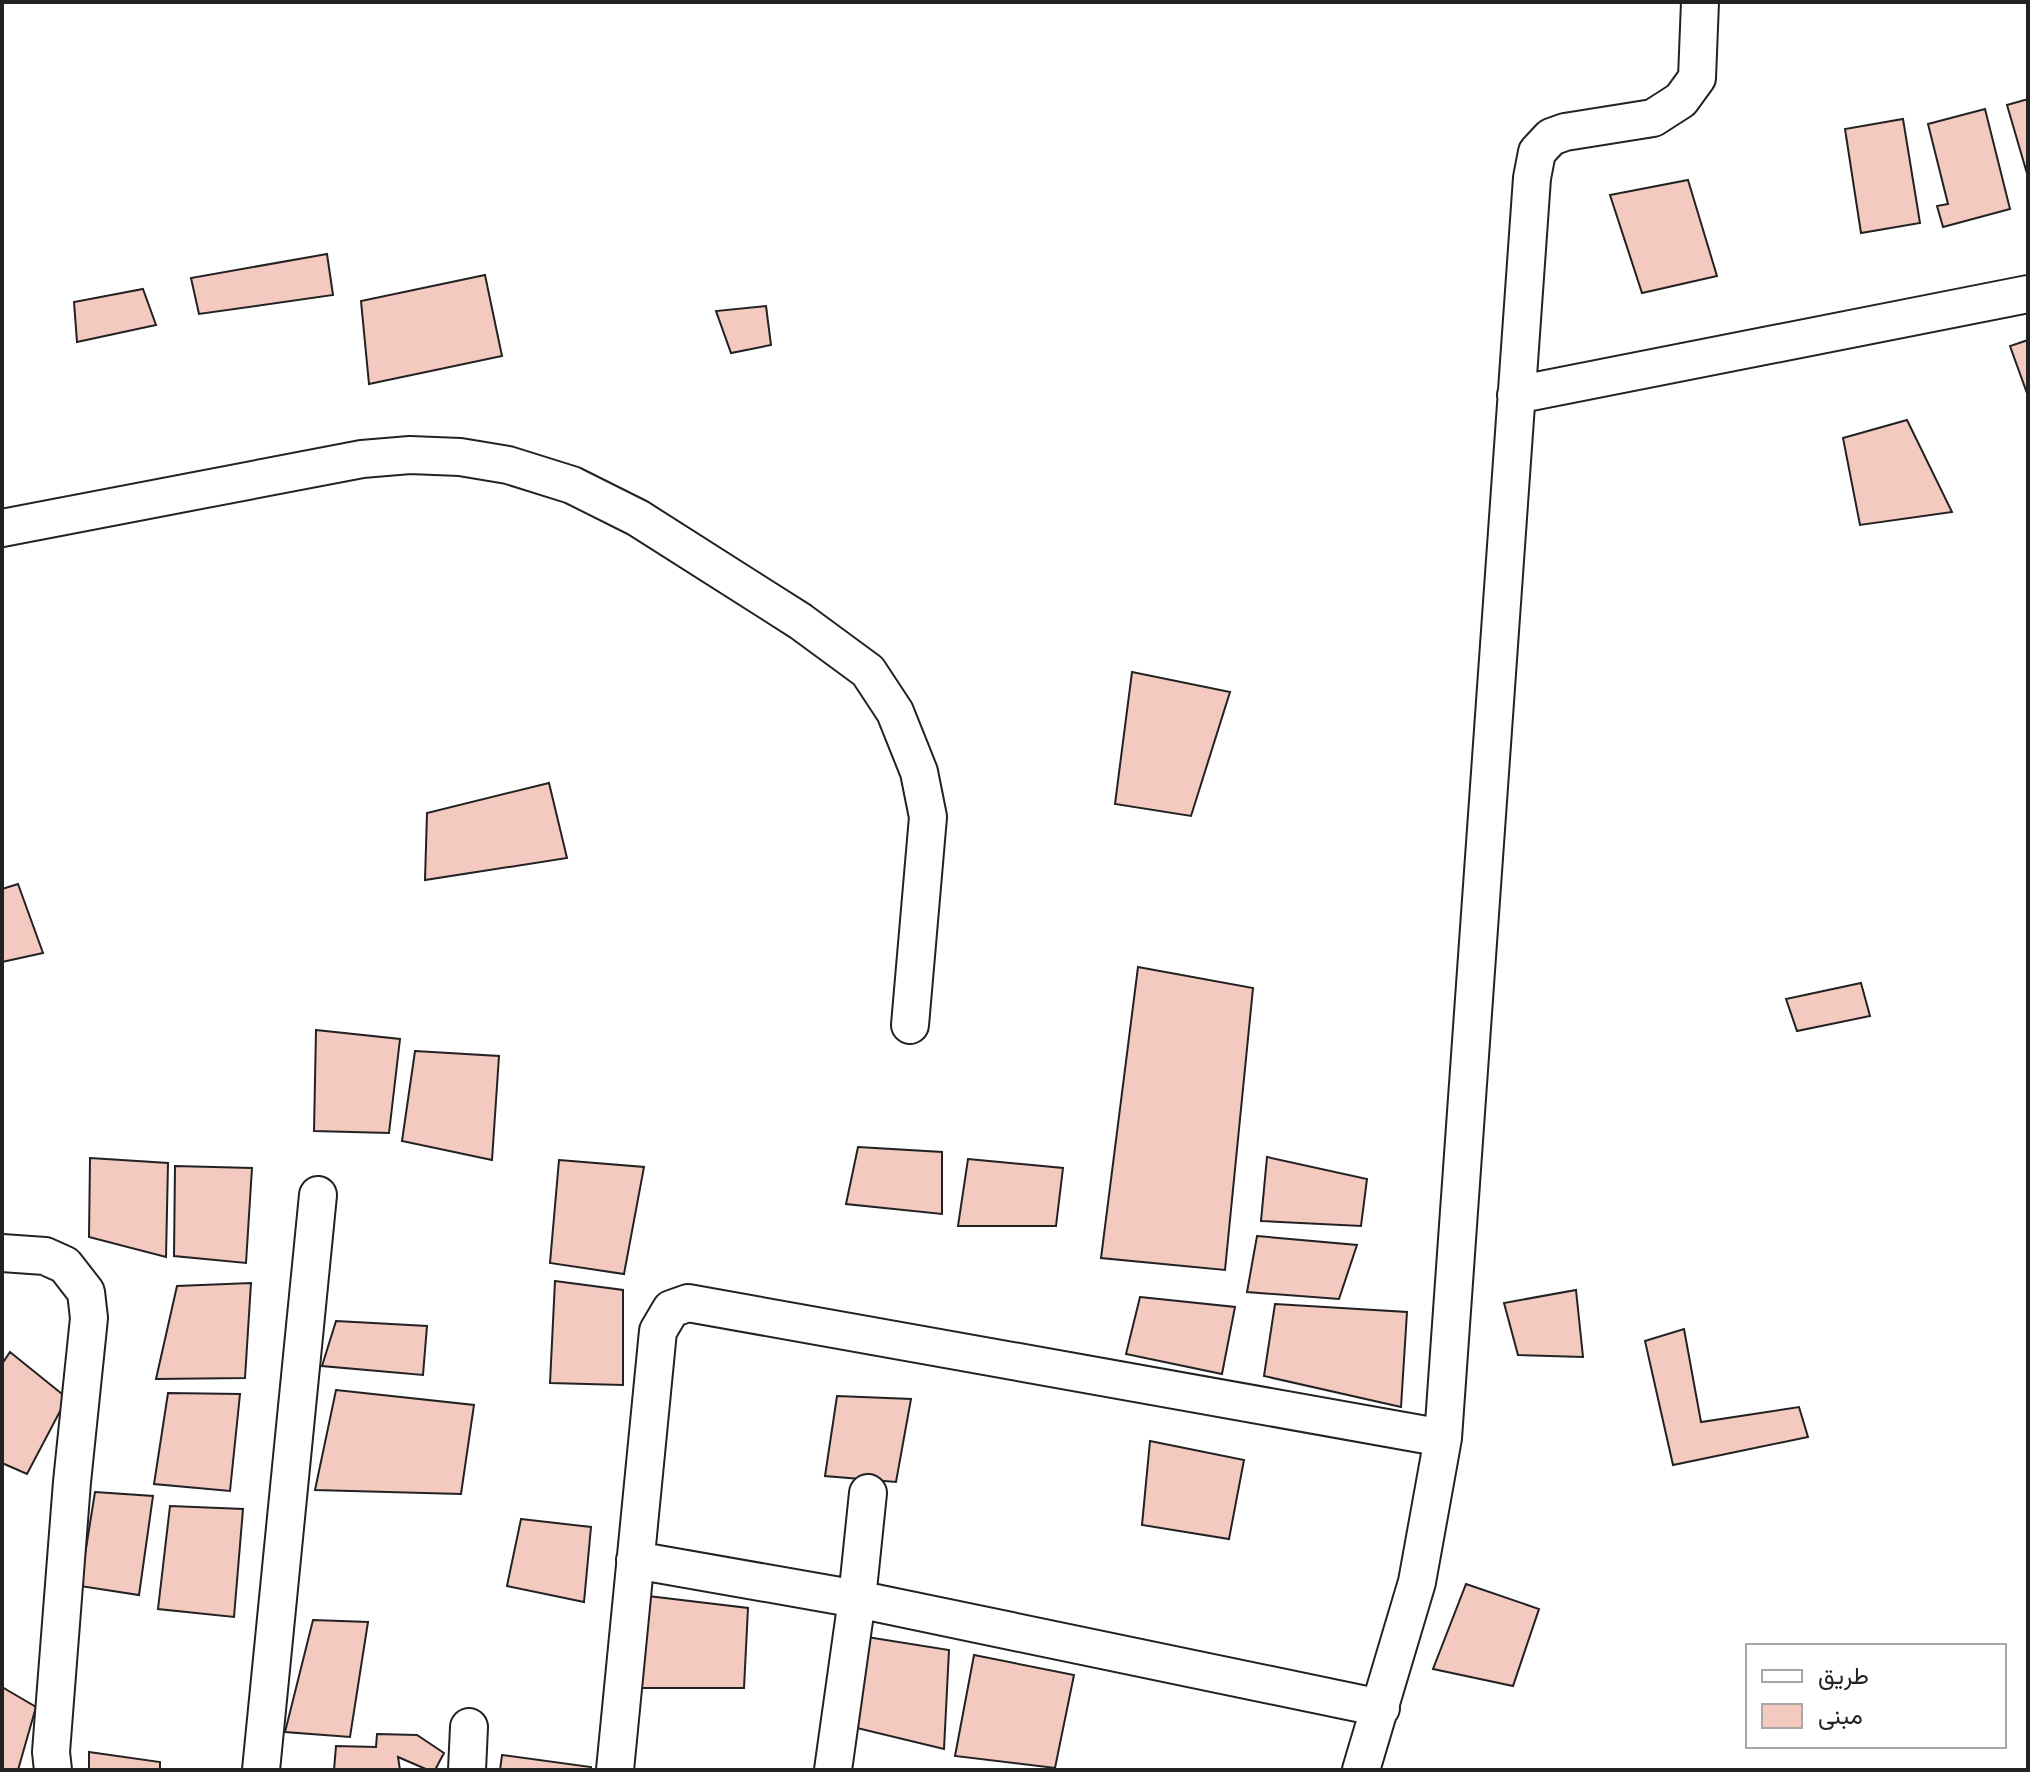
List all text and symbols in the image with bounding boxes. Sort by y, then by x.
legend [1746,1644,2006,1748]
text: طريق [1818,1662,1869,1691]
text: مبنى [1818,1702,1863,1730]

